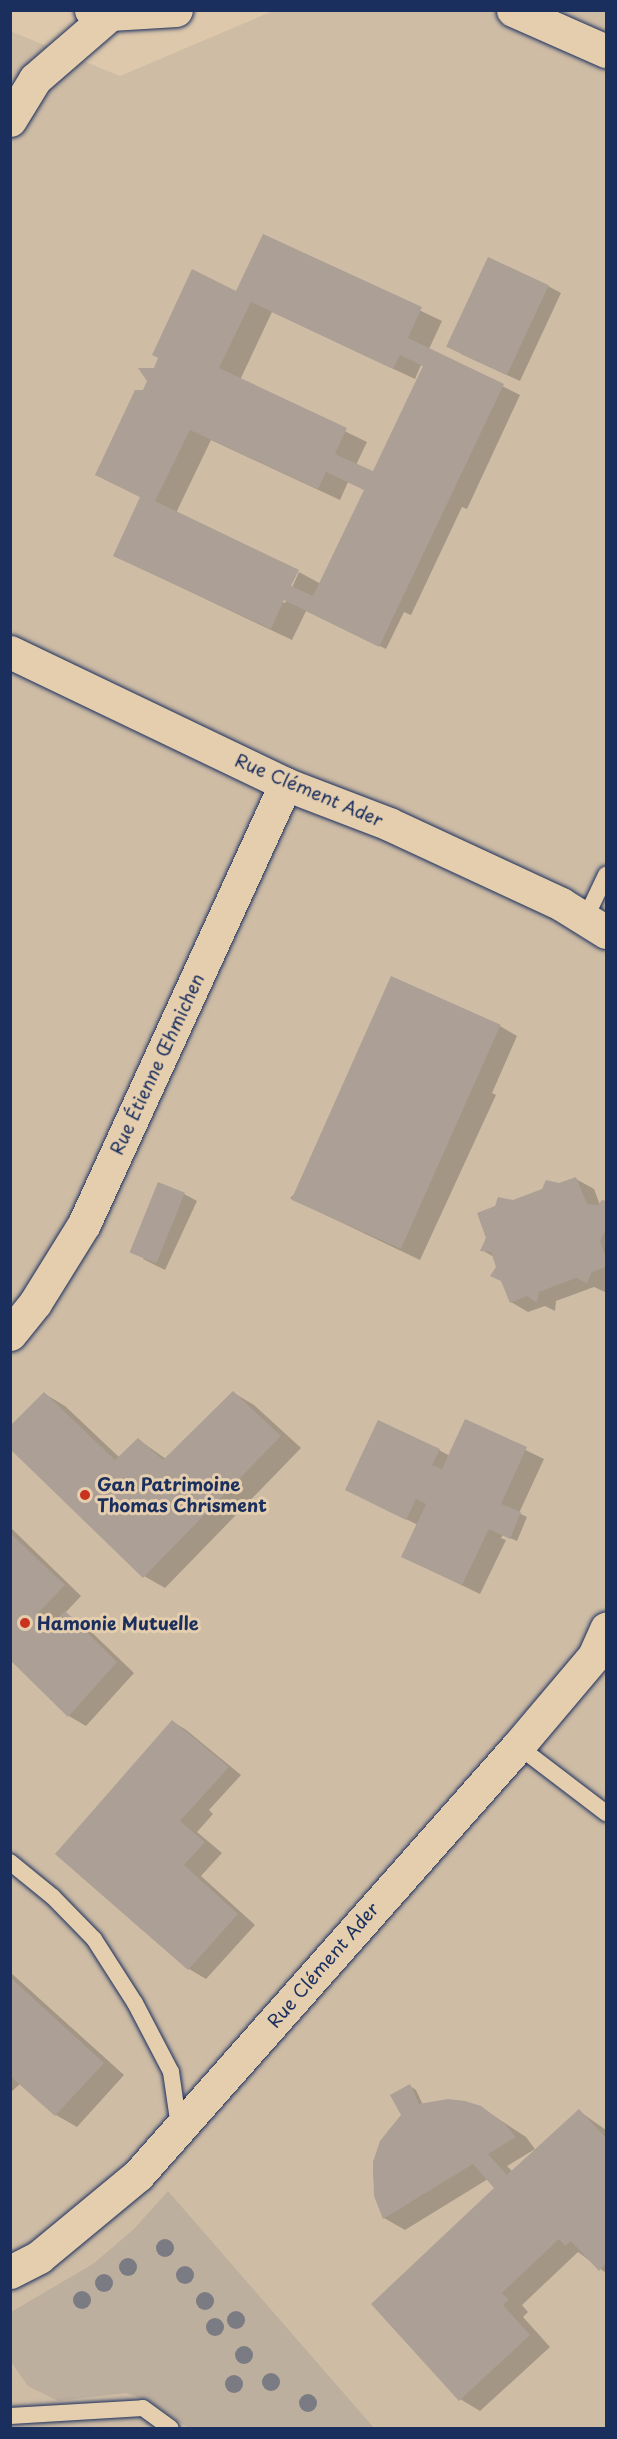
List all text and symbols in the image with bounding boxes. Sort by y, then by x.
street label: Rue Clément Ader [231,749,387,831]
street label: Rue Étienne Œhmichen [105,969,209,1159]
place label: Gan Patrimoine Thomas Chrisment [97,1474,267,1516]
marker: Gan Patrimoine Thomas Chrisment [78,1488,92,1502]
place label: Hamonie Mutuelle [37,1612,200,1634]
marker: Hamonie Mutuelle [18,1616,32,1630]
street label: Rue Clément Ader [262,1898,384,2032]

